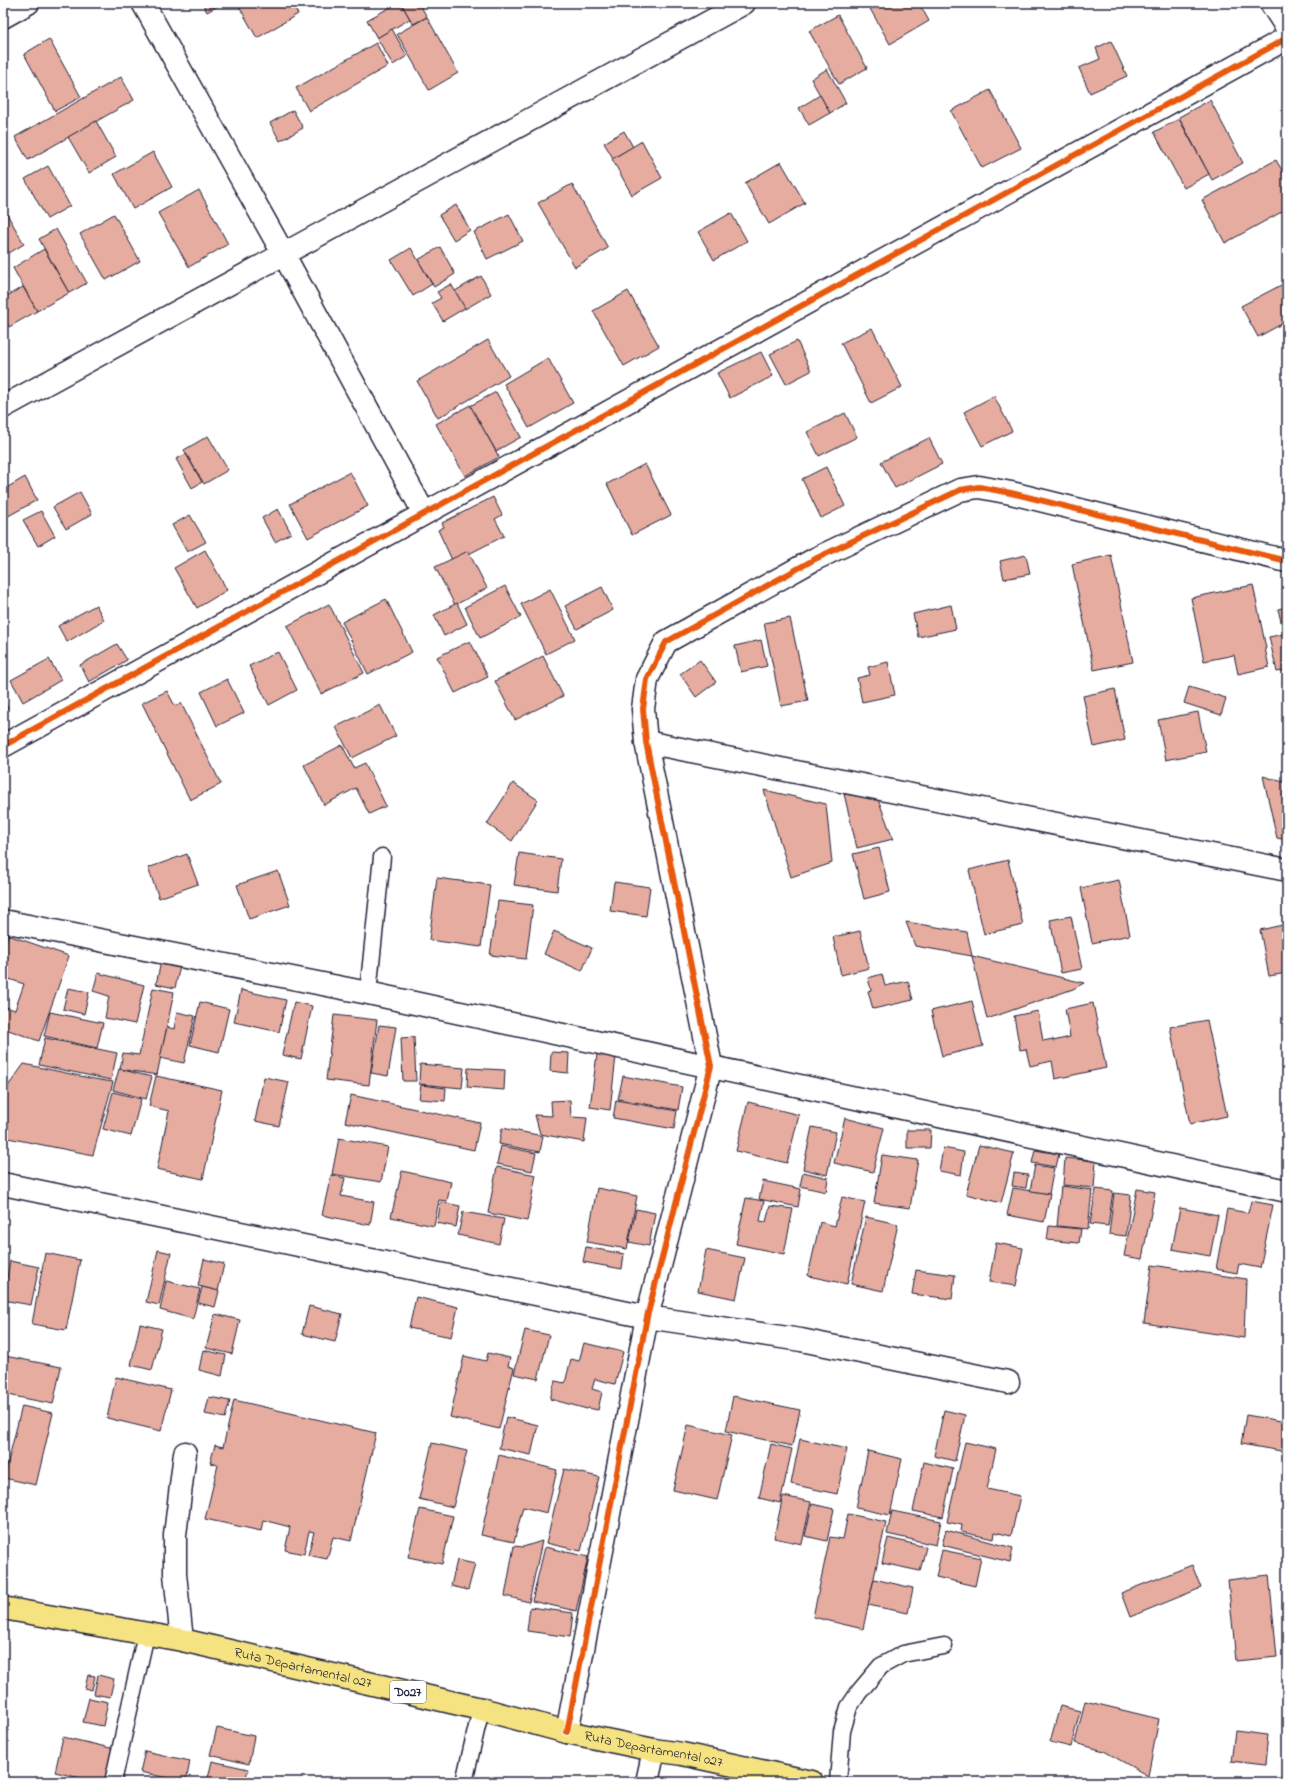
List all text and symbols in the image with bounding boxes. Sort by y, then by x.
street label: Ruta Departamental 027 [232,1642,374,1694]
road number: D027 [390,1681,426,1703]
street label: Ruta Departamental 027 [582,1725,725,1773]

